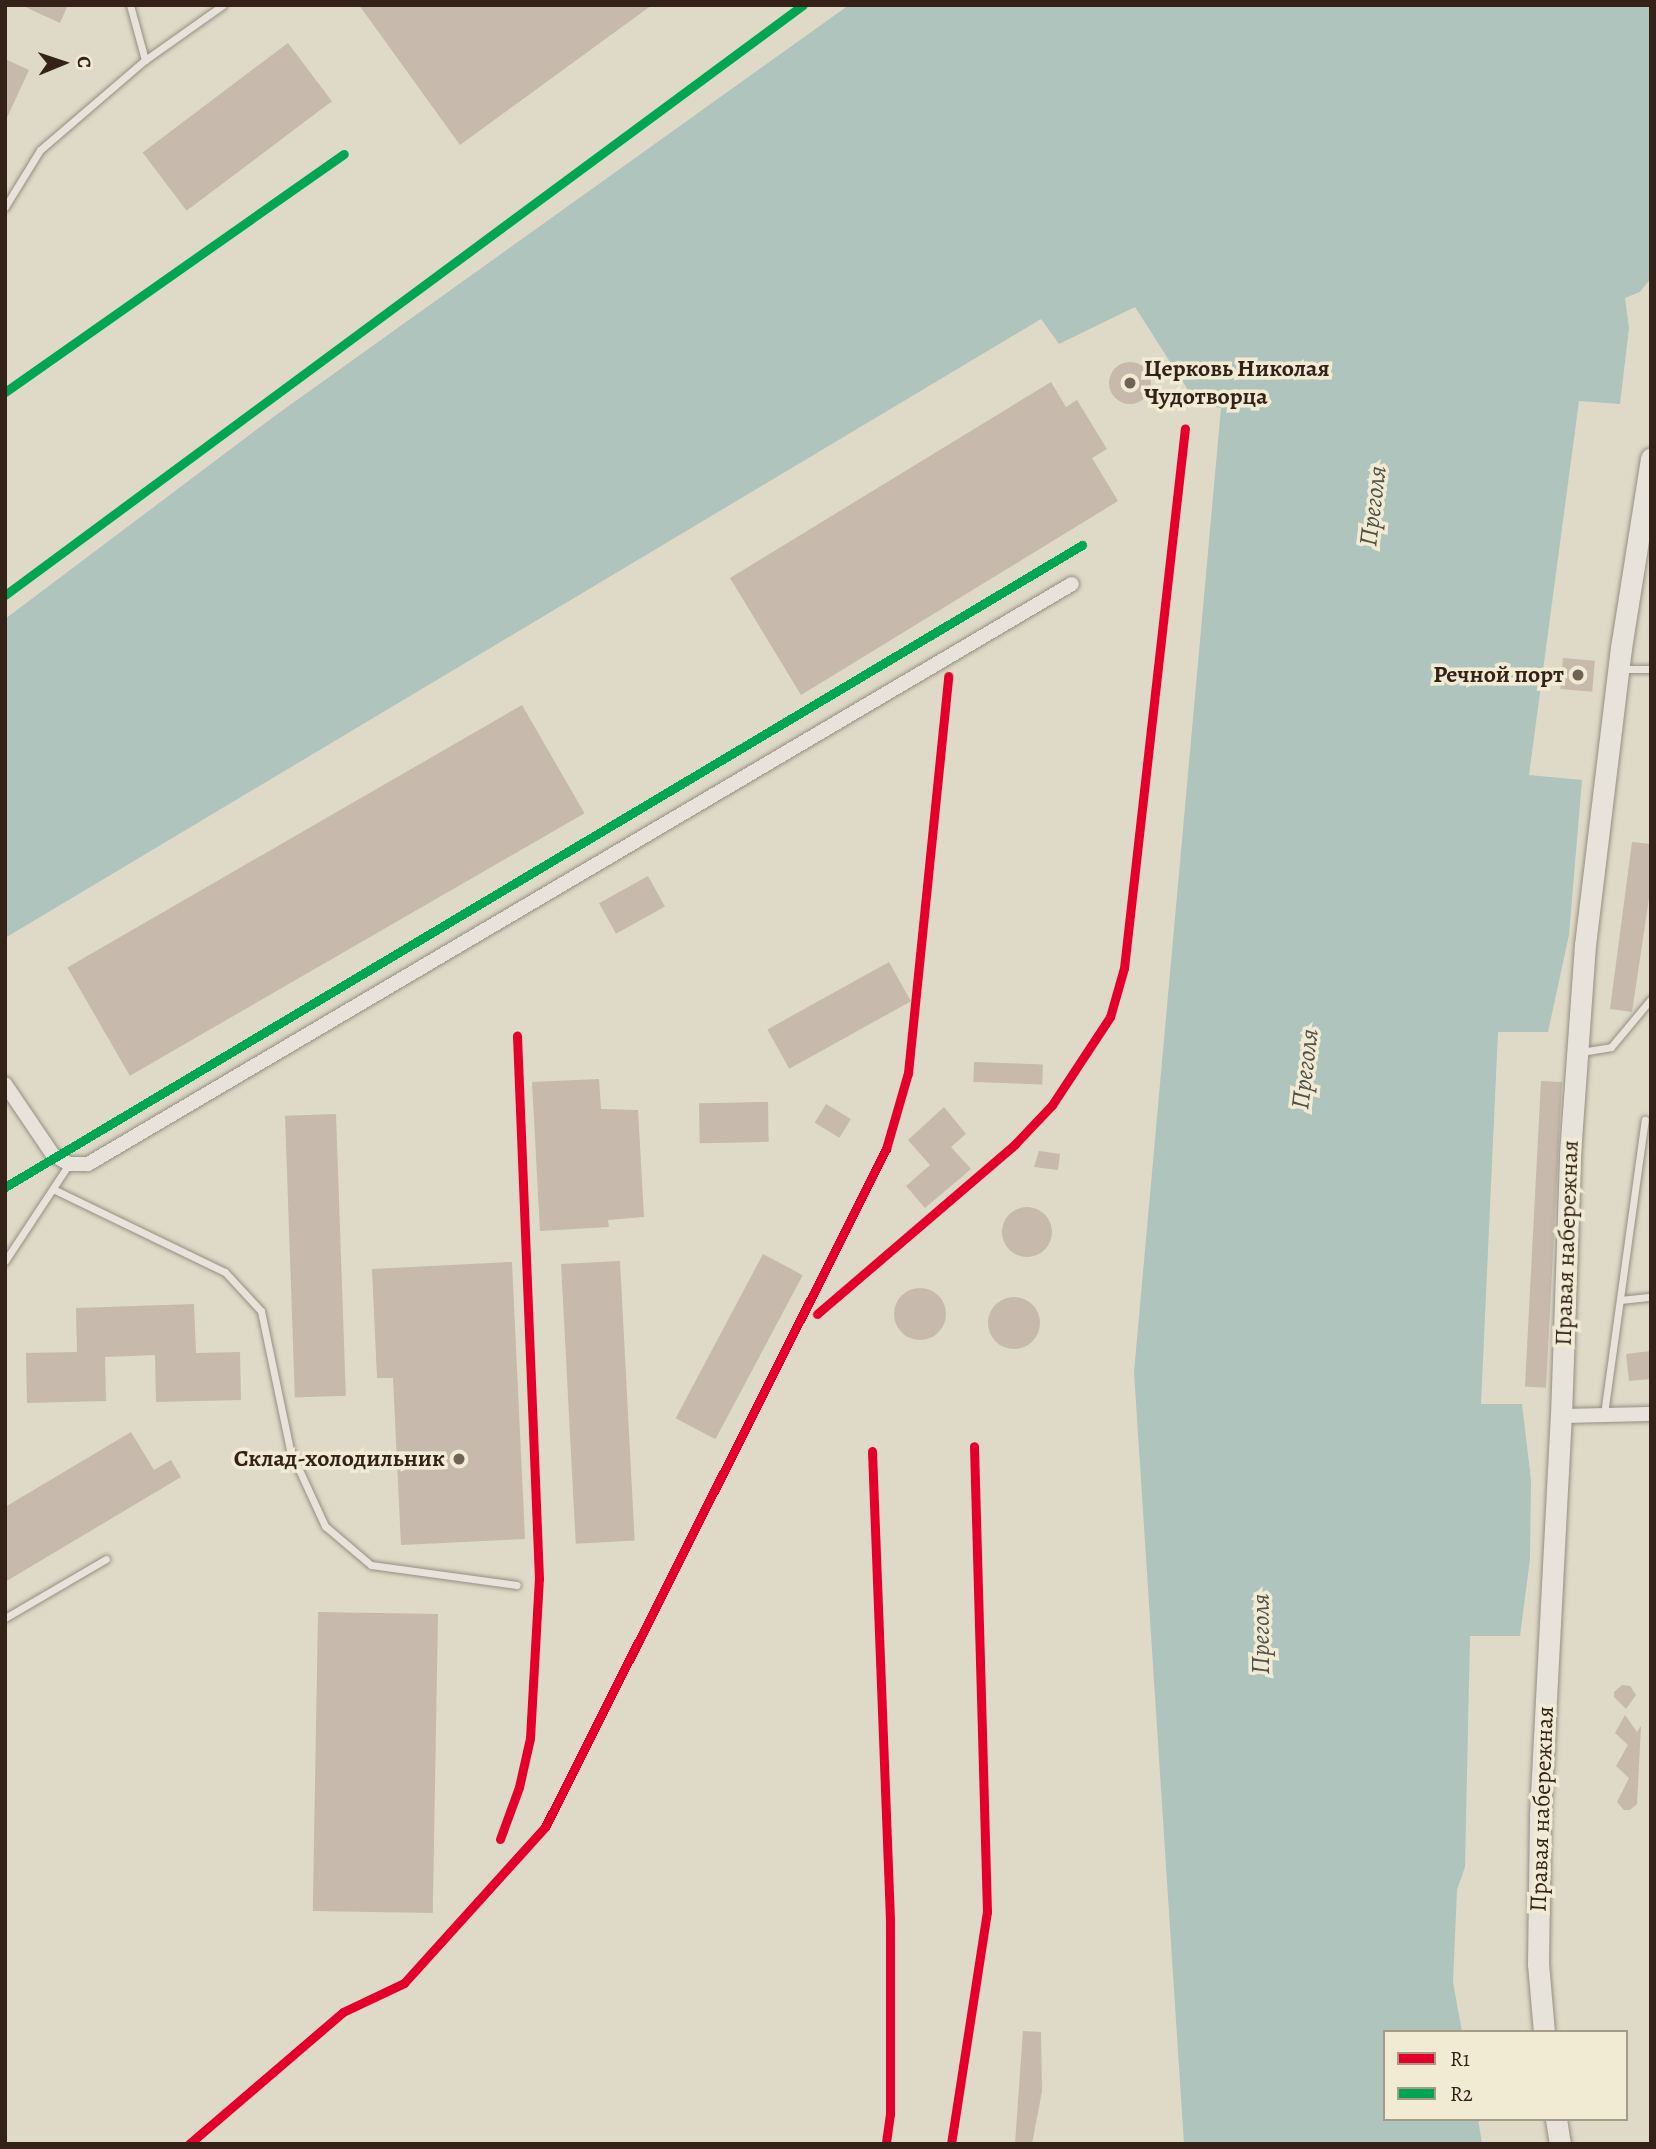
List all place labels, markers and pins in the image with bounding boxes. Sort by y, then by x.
place label: Церковь Николая Чудотворца [1144,355,1330,411]
marker: Церковь Николая Чудотворца [1122,375,1138,391]
place label: Речной порт [1433,661,1564,689]
marker: Речной порт [1570,667,1586,683]
place label: Склад-холодильник [234,1445,445,1473]
marker: Склад-холодильник [451,1451,467,1467]

